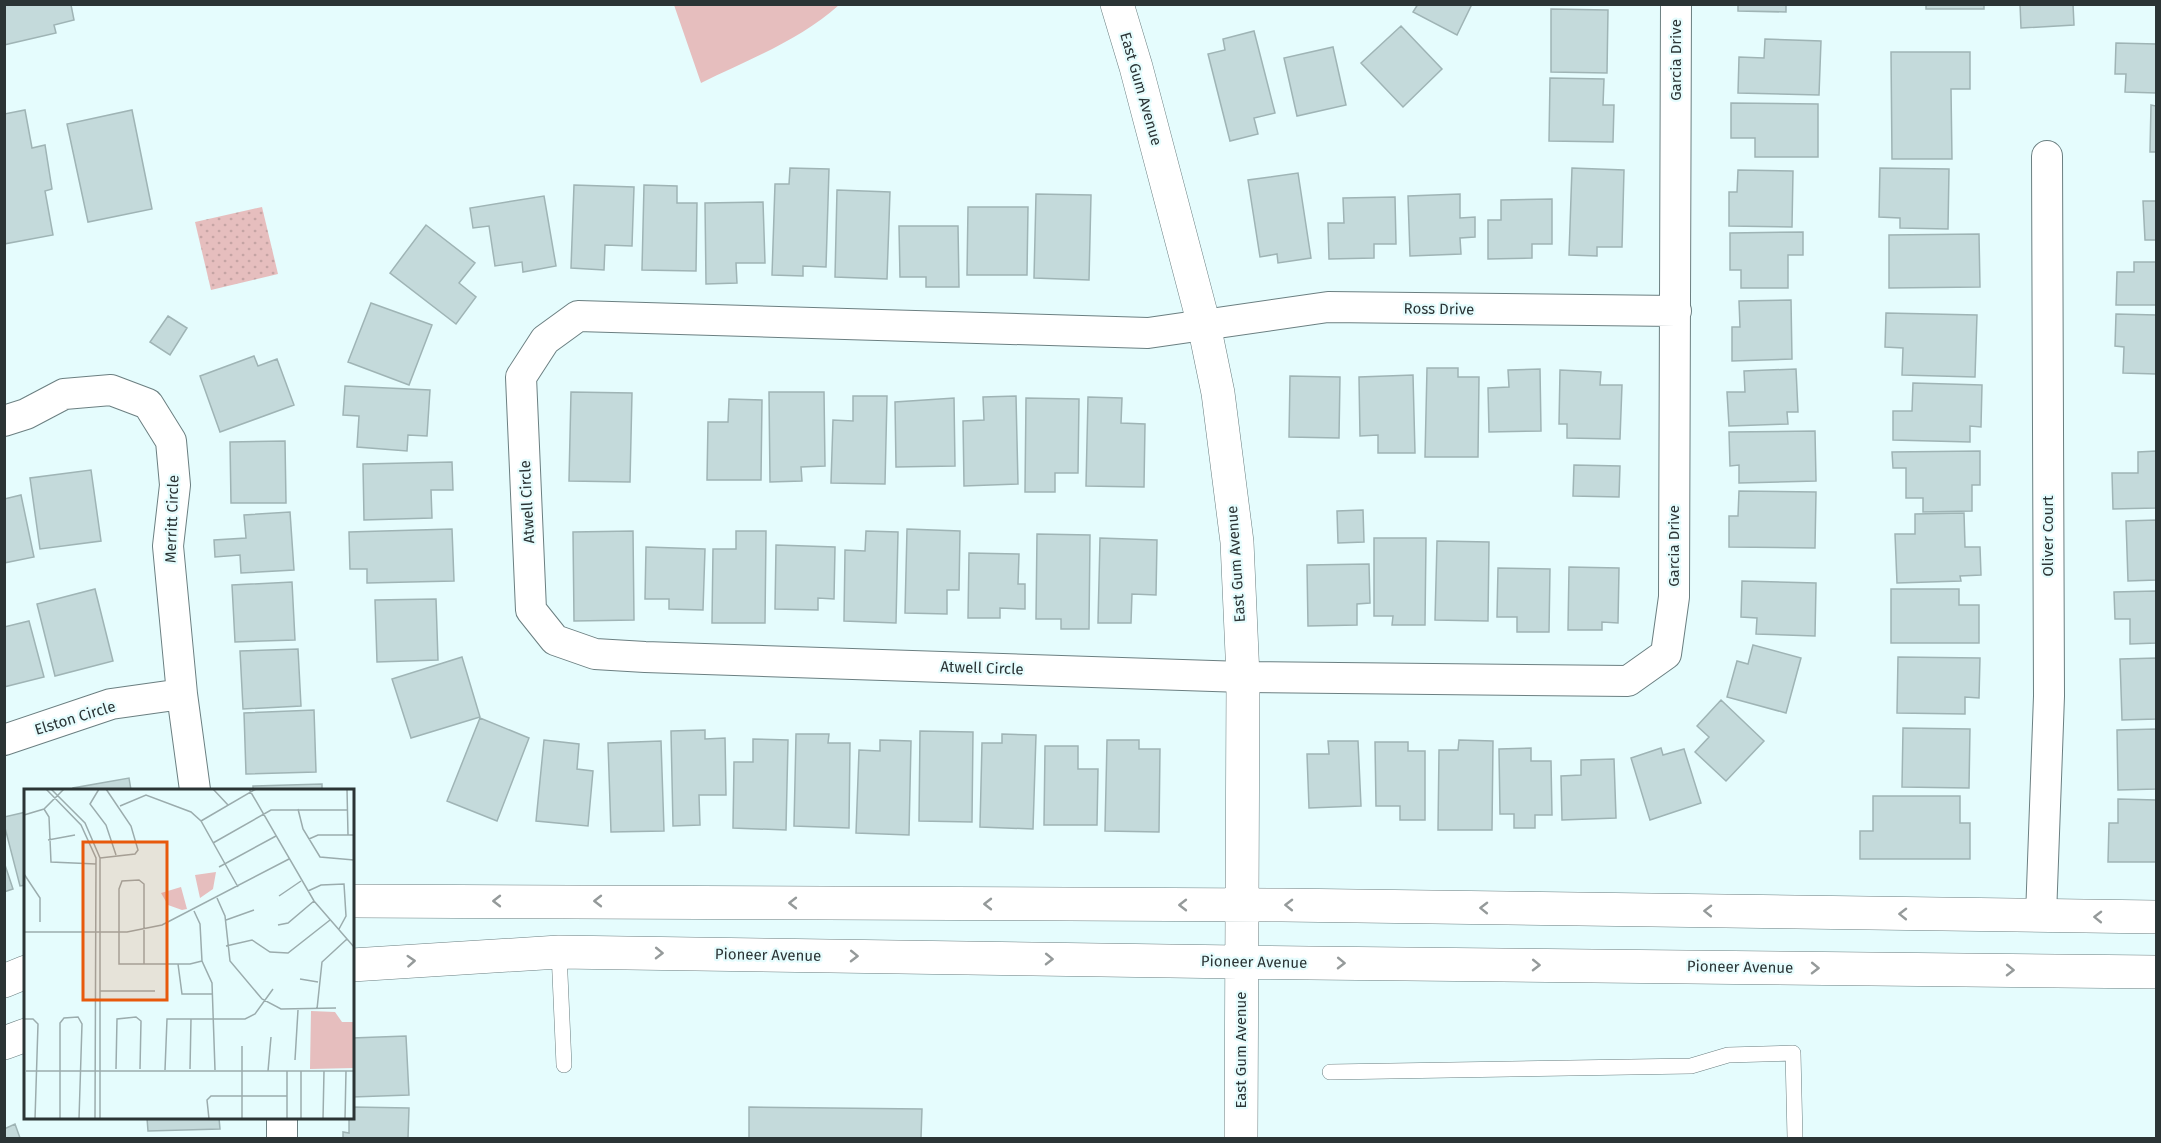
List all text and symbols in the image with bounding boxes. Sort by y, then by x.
street label: Garcia Drive [1667,19,1685,101]
street label: East Gum Avenue [1116,30,1166,148]
street label: Ross Drive [1404,299,1474,319]
street label: Atwell Circle [516,460,538,544]
street label: Merritt Circle [161,475,183,563]
street label: Oliver Court [2039,495,2057,577]
street label: East Gum Avenue [1223,505,1249,623]
street label: Garcia Drive [1665,505,1683,587]
street label: Atwell Circle [940,658,1024,678]
street label: Elston Circle [32,697,118,739]
inset map [24,789,354,1119]
one-way arrow [493,895,502,907]
one-way arrow [593,895,602,907]
one-way arrow [788,897,797,909]
one-way arrow [983,897,992,910]
one-way arrow [1178,898,1187,911]
one-way arrow [1285,899,1294,911]
one-way arrow [1480,902,1489,914]
one-way arrow [1704,905,1713,917]
one-way arrow [1899,908,1908,920]
one-way arrow [2094,911,2103,923]
street label: Pioneer Avenue [715,945,821,965]
one-way arrow [655,947,664,960]
one-way arrow [850,950,859,962]
street label: Pioneer Avenue [1201,952,1307,972]
one-way arrow [1045,953,1054,965]
one-way arrow [406,955,415,968]
one-way arrow [1336,957,1345,969]
street label: Pioneer Avenue [1687,957,1793,977]
one-way arrow [1531,959,1540,971]
one-way arrow [1810,962,1819,974]
one-way arrow [2005,964,2014,976]
street label: East Gum Avenue [1232,991,1250,1109]

